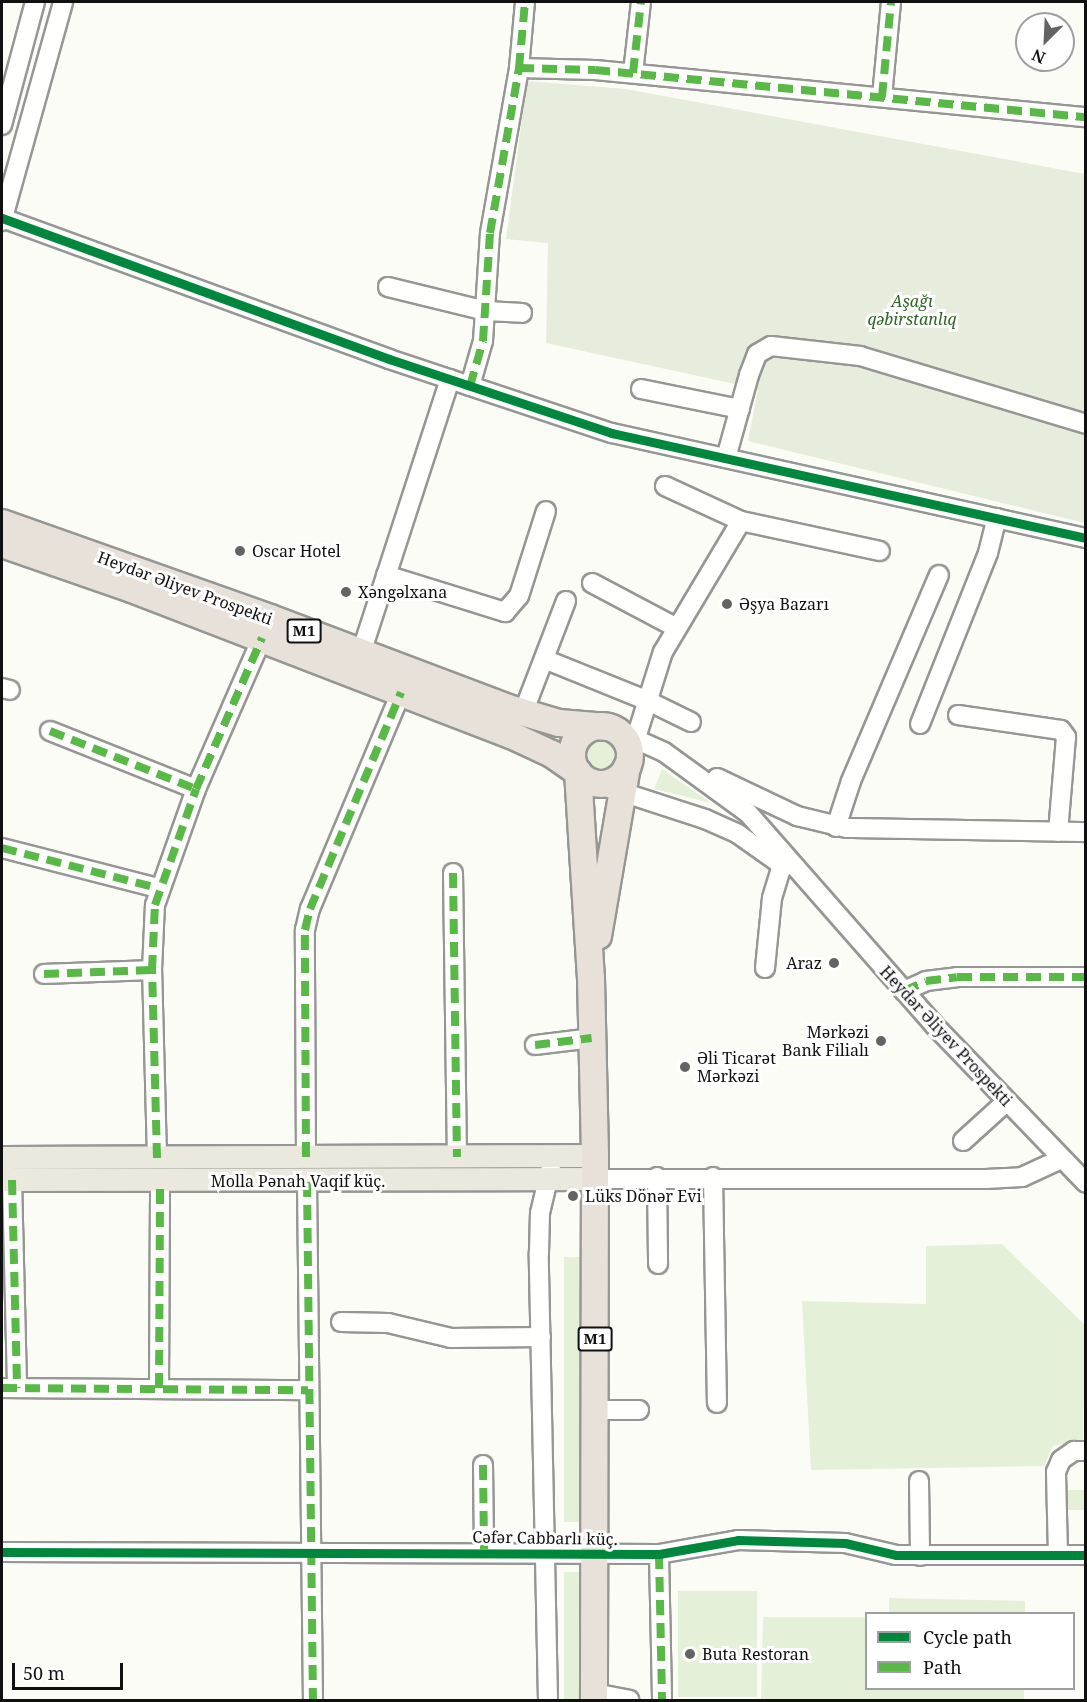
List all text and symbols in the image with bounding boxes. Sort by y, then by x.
north arrow [1015,12,1075,72]
text: N [1028,44,1049,69]
park label: Aşağı qəbirstanlıq [867,291,957,329]
place label: Oscar Hotel [252,541,341,561]
marker: Oscar Hotel [233,544,247,558]
street label: Heydər Əliyev Prospekti [95,547,275,629]
place label: Xəngəlxana [358,582,447,602]
marker: Xəngəlxana [339,585,353,599]
place label: Əşya Bazarı [739,594,829,614]
marker: Əşya Bazarı [720,597,734,611]
road number: M1 [286,619,322,643]
place label: Araz [786,953,822,973]
marker: Araz [827,956,841,970]
street label: Heydər Əliyev Prospekti [876,962,1016,1110]
place label: Mərkəzi Bank Filialı [782,1022,869,1060]
marker: Mərkəzi Bank Filialı [874,1034,888,1048]
place label: Əli Ticarət Mərkəzi [697,1048,776,1086]
marker: Əli Ticarət Mərkəzi [678,1060,692,1074]
street label: Molla Pənah Vaqif küç. [211,1171,385,1191]
place label: Lüks Dönər Evi [585,1186,702,1206]
marker: Lüks Dönər Evi [566,1189,580,1203]
road number: M1 [577,1327,613,1351]
street label: Cəfər Cabbarlı küç. [472,1527,618,1549]
legend [865,1612,1075,1690]
text: Cycle path [923,1625,1012,1649]
place label: Buta Restoran [702,1644,809,1664]
marker: Buta Restoran [683,1647,697,1661]
scale bar [15,1651,126,1689]
text: Path [923,1655,962,1679]
text: 50 m [23,1661,65,1685]

